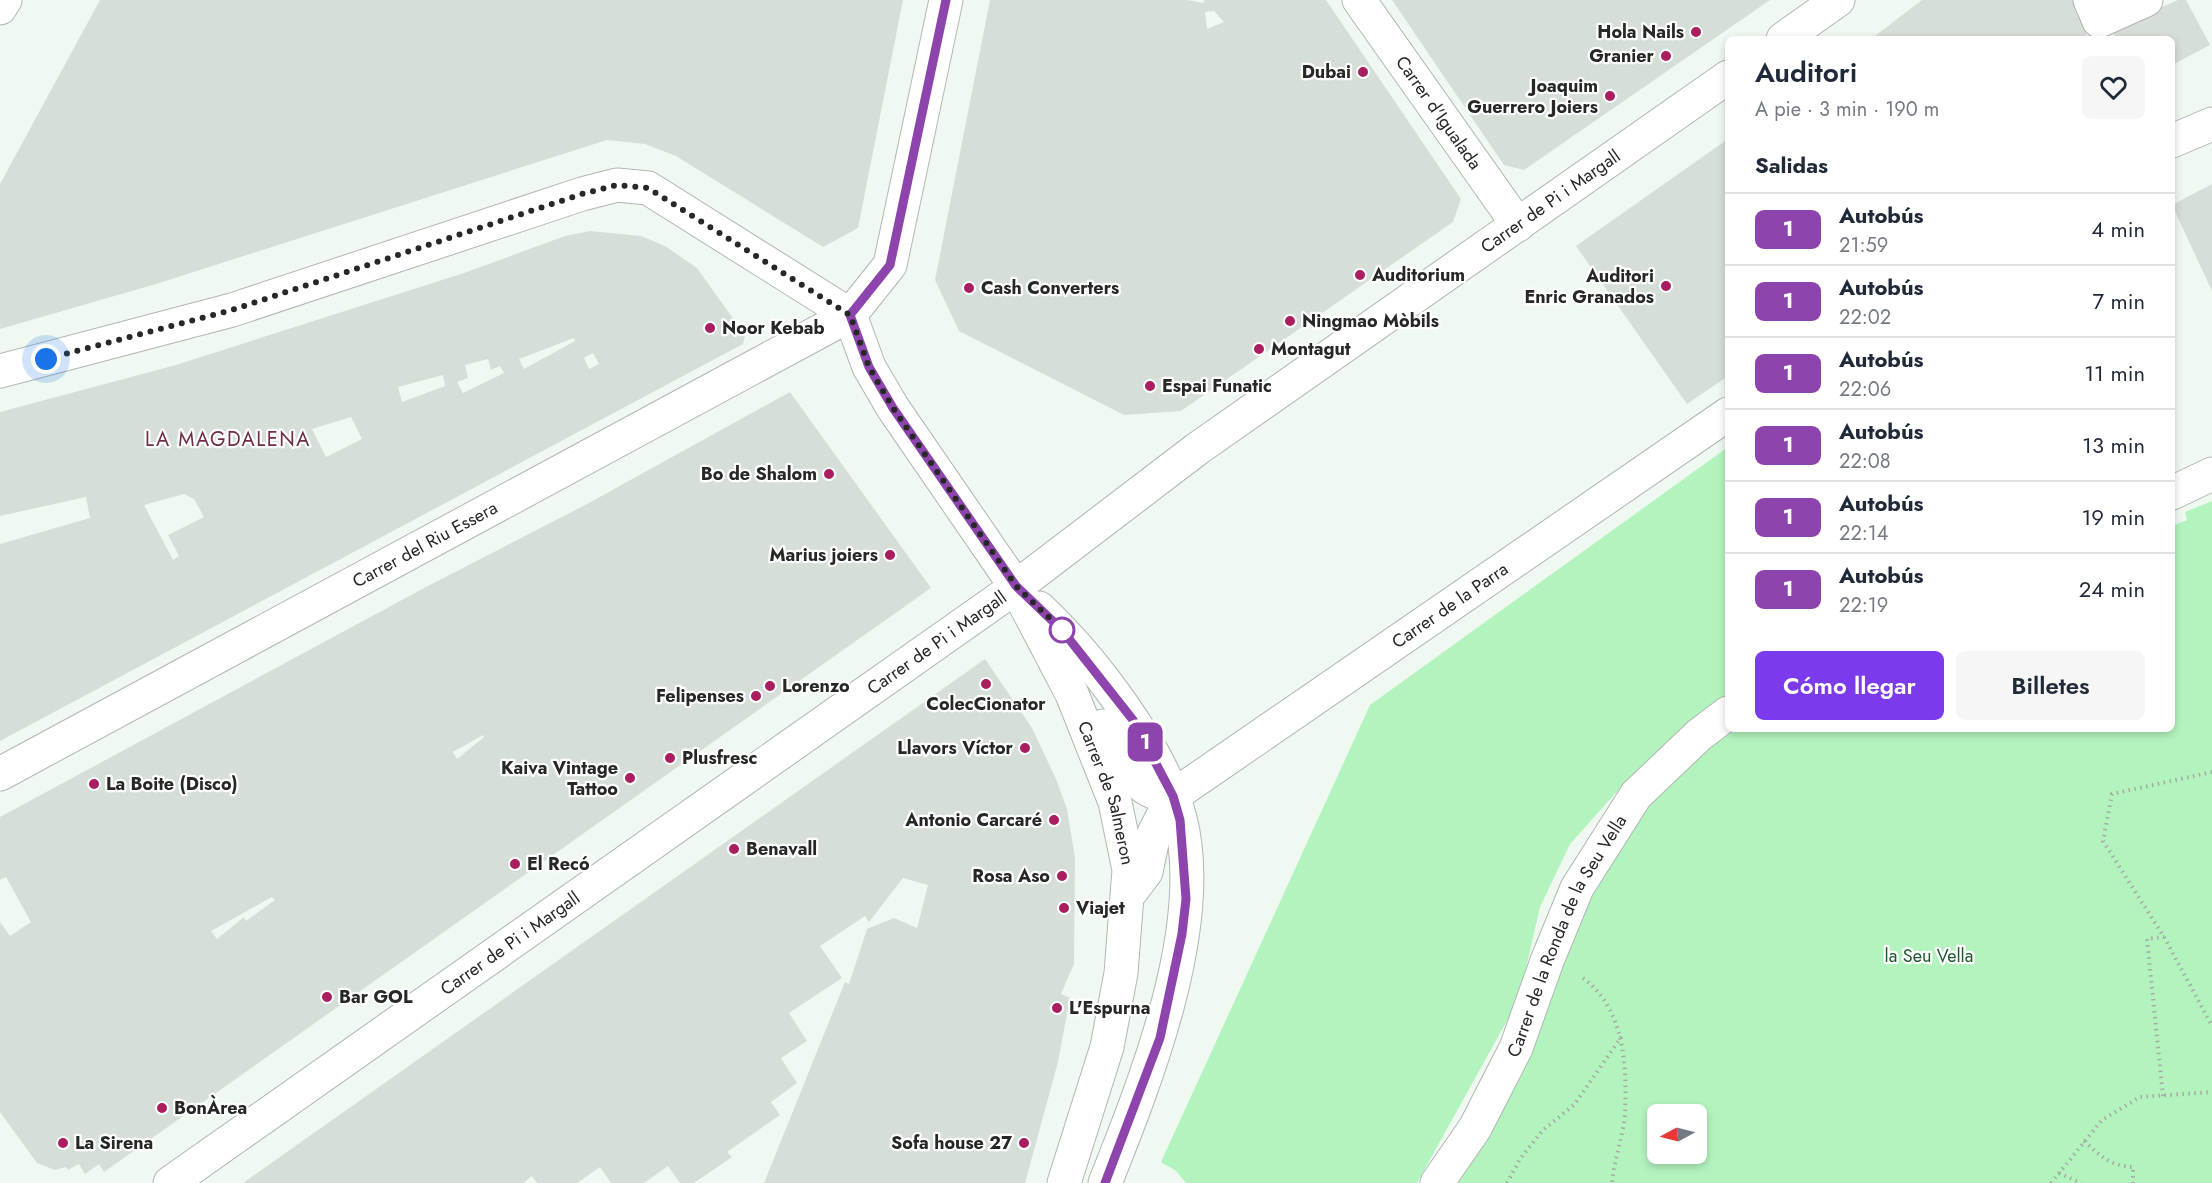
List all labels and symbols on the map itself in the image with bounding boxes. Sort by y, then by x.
place label: Hola Nails [1597,19,1684,45]
marker: Hola Nails [1689,25,1703,39]
place label: Granier [1589,43,1655,69]
marker: Granier [1659,49,1673,63]
street label: Carrer d'Igualada [1389,50,1488,175]
place label: Dubai [1302,59,1351,85]
marker: Dubai [1356,65,1370,79]
place label: Joaquim Guerrero Joiers [1467,73,1598,120]
marker: Joaquim Guerrero Joiers [1603,89,1617,103]
street label: Carrer de Pi i Margall [1475,143,1626,259]
place label: Auditorium [1371,262,1465,288]
place label: Auditori Enric Granados [1524,263,1654,310]
marker: Auditorium [1353,268,1367,282]
place label: Cash Converters [981,275,1119,301]
marker: Auditori Enric Granados [1659,279,1673,293]
marker: Cash Converters [962,281,976,295]
place label: Ningmao Mòbils [1302,308,1439,334]
marker: Ningmao Mòbils [1283,314,1297,328]
place label: Noor Kebab [722,315,825,341]
marker: Noor Kebab [703,321,717,335]
place label: Montagut [1271,336,1351,362]
marker: Montagut [1252,342,1266,356]
your location [31,344,61,374]
place label: Espai Funatic [1162,373,1272,399]
marker: Espai Funatic [1143,379,1157,393]
district label: LA MAGDALENA [145,425,311,454]
place label: Bo de Shalom [701,461,817,487]
marker: Bo de Shalom [822,467,836,481]
street label: Carrer del Riu Essera [348,495,502,594]
place label: Marius joiers [770,542,878,568]
marker: Marius joiers [883,548,897,562]
street label: Carrer de la Parra [1386,556,1513,655]
street label: Carrer de Pi i Margall [862,585,1012,701]
unlabelled marker [1049,617,1075,643]
place label: Lorenzo [782,673,850,699]
marker: ColecCionator [979,677,993,691]
marker: Lorenzo [763,679,777,693]
place label: Felipenses [656,683,744,709]
marker: Felipenses [749,689,763,703]
place label: ColecCionator [926,691,1046,717]
street label: Carrer de Salmeron [1071,717,1141,867]
line badge: 1 [1126,722,1164,762]
place label: Llavors Víctor [897,735,1014,761]
marker: Llavors Víctor [1018,741,1032,755]
place label: Plusfresc [682,745,757,771]
marker: Plusfresc [663,751,677,765]
place label: Kaiva Vintage Tattoo [501,755,618,802]
place label: La Boite (Disco) [106,771,238,797]
marker: Kaiva Vintage Tattoo [623,771,637,785]
marker: La Boite (Disco) [87,777,101,791]
place label: Antonio Carcaré [904,807,1042,833]
street label: Carrer de la Ronda de la Seu Vella [1500,810,1633,1062]
marker: Antonio Carcaré [1047,813,1061,827]
place label: Benavall [746,836,817,862]
marker: Benavall [727,842,741,856]
place label: El Recó [527,851,590,877]
marker: El Recó [508,857,522,871]
place label: Rosa Aso [972,863,1050,889]
marker: Rosa Aso [1055,869,1069,883]
street label: Carrer de Pi i Margall [435,885,585,1002]
place label: Viajet [1075,895,1125,921]
marker: Viajet [1057,901,1071,915]
park label: la Seu Vella [1885,943,1973,969]
place label: Bar GOL [339,984,413,1010]
marker: Bar GOL [320,990,334,1004]
place label: L'Espurna [1069,995,1150,1021]
marker: L'Espurna [1050,1001,1064,1015]
place label: BonÀrea [174,1094,247,1121]
marker: BonÀrea [155,1101,169,1115]
north arrow [1647,1104,1707,1164]
place label: La Sirena [75,1130,153,1156]
place label: Sofa house 27 [891,1130,1012,1156]
marker: La Sirena [56,1136,70,1150]
marker: Sofa house 27 [1017,1136,1031,1150]

